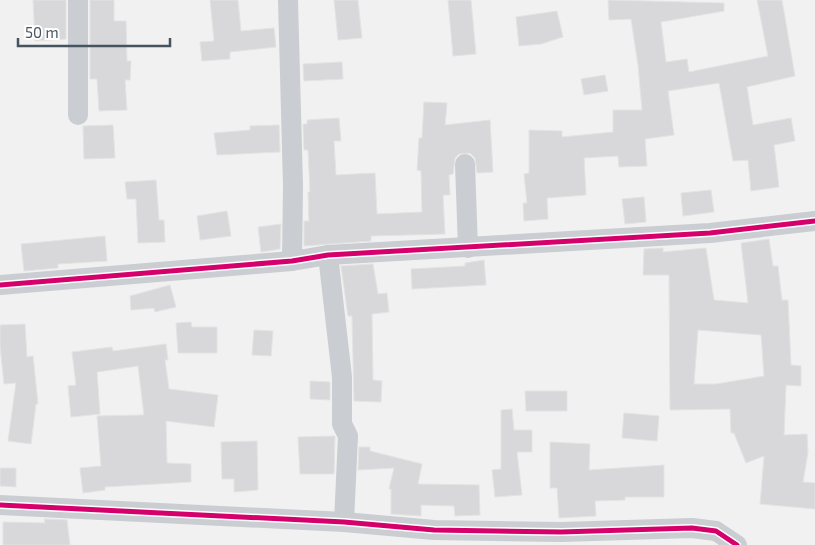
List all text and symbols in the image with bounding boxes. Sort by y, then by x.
scale bar [18,15,170,47]
text: 50 m [25,23,59,41]

